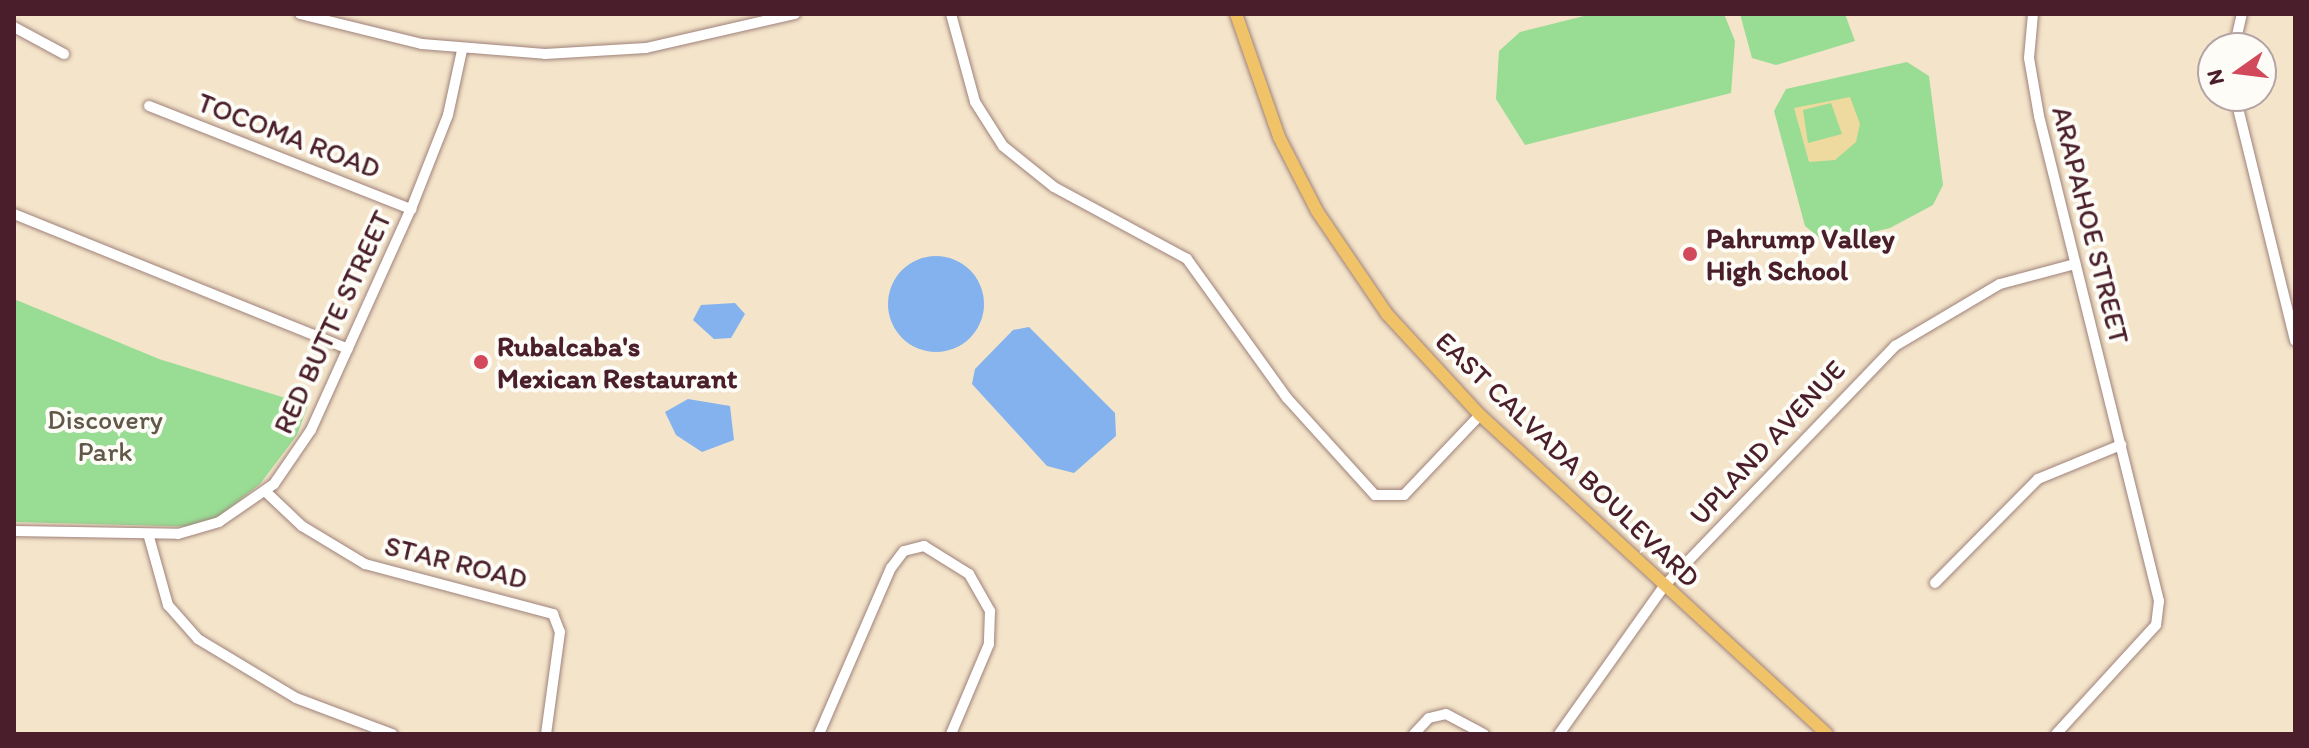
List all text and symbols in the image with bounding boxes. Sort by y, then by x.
north arrow [2197,32,2277,112]
text: N [2200,67,2230,88]
street label: TOCOMA ROAD [193,85,385,185]
street label: ARAPAHOE STREET [2045,103,2137,347]
street label: RED BUTTE STREET [266,205,398,439]
place label: Pahrump Valley High School [1706,221,1894,287]
marker: Pahrump Valley High School [1681,245,1699,263]
street label: EAST CALVADA BOULEVARD [1429,324,1707,594]
place label: Rubalcaba's Mexican Restaurant [497,329,737,395]
marker: Rubalcaba's Mexican Restaurant [472,353,490,371]
street label: UPLAND AVENUE [1682,353,1852,531]
park label: Discovery Park [47,402,163,468]
street label: STAR ROAD [381,528,531,596]

